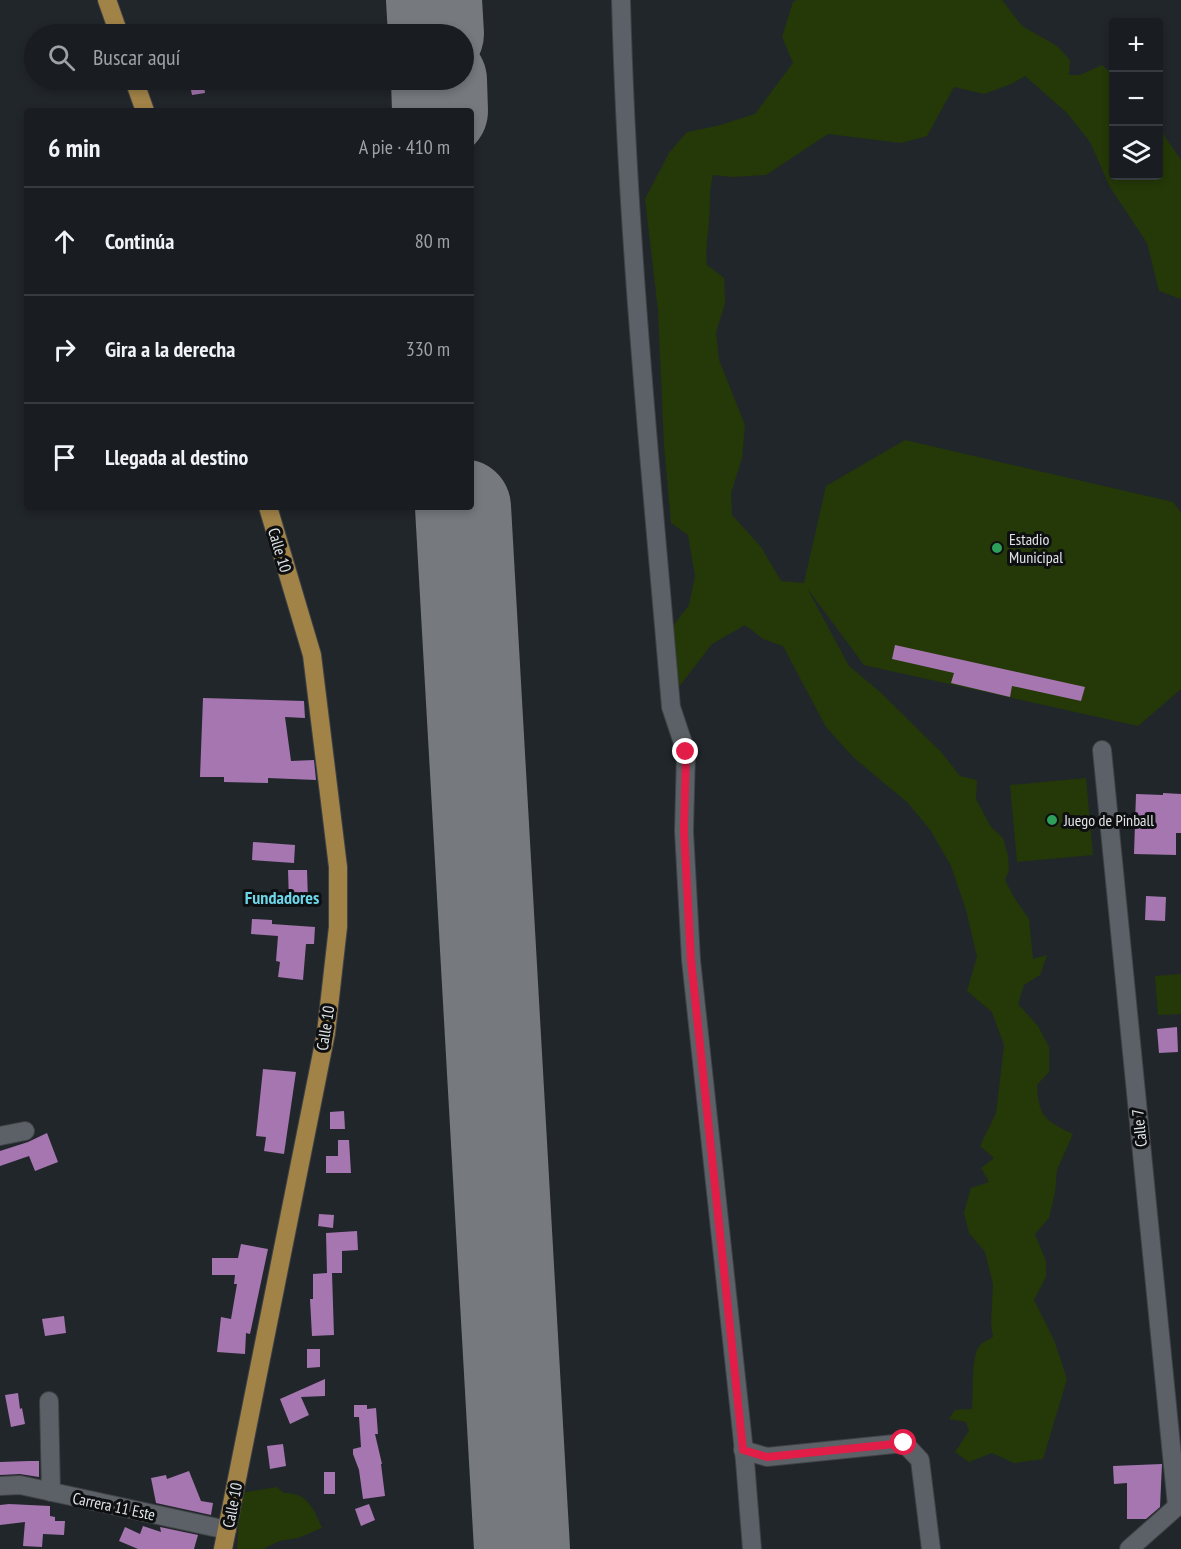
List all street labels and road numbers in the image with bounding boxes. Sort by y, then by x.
street label: Calle 10 [264,525,296,575]
street label: Calle 10 [312,1004,338,1052]
street label: Calle 7 [1127,1108,1151,1148]
street label: Calle 10 [218,1481,246,1529]
street label: Carrera 11 Este [71,1487,157,1525]

